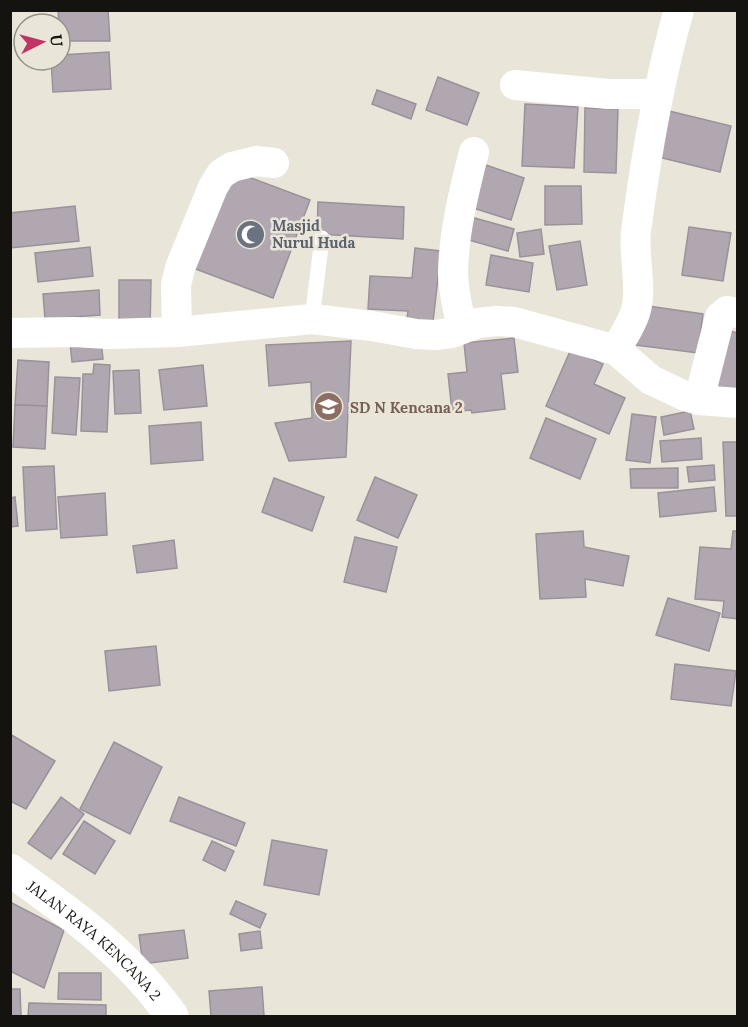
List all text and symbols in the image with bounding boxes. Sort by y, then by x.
north arrow [12,12,72,72]
text: U [46,33,67,48]
place label: Masjid Nurul Huda [272,216,356,252]
mosque icon: Masjid Nurul Huda [235,218,267,250]
school or university icon: SD N Kencana 2 [313,391,345,423]
place label: SD N Kencana 2 [350,398,463,417]
street label: JALAN RAYA KENCANA 2 [23,875,166,1004]

